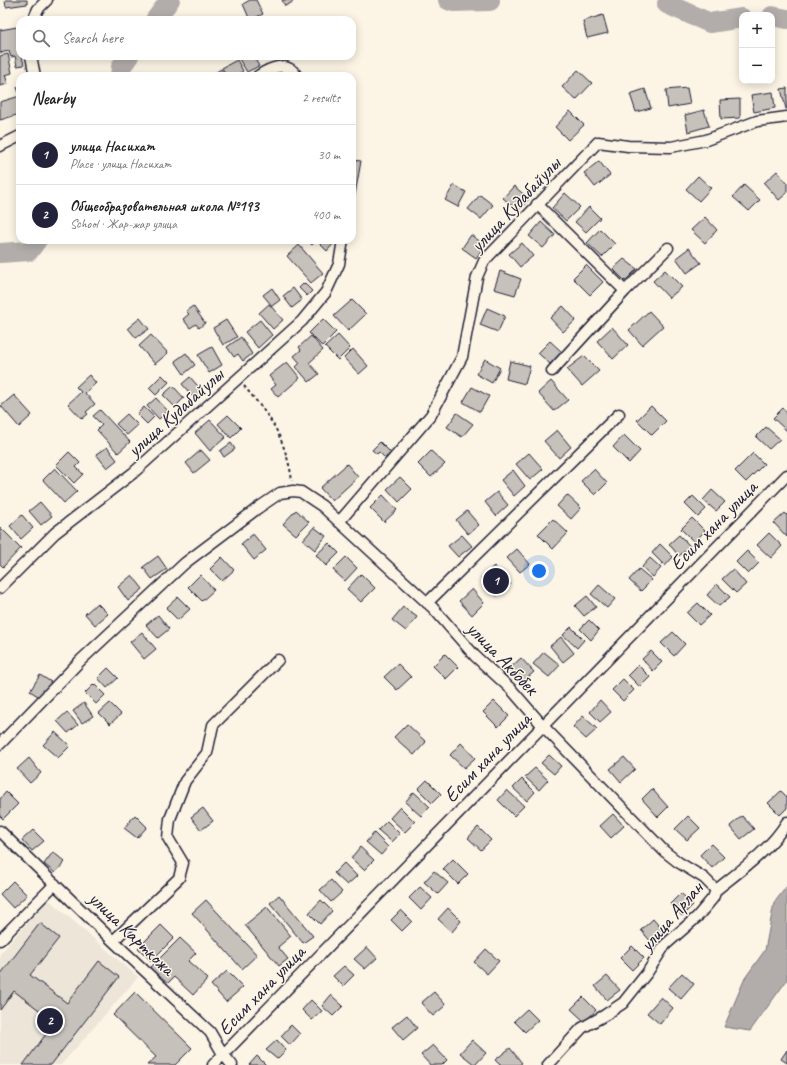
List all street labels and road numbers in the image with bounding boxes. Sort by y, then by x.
street label: улица Кудабайулы [464,151,567,258]
street label: улица Кудабайулы [121,362,230,463]
street label: Есим хана улица [664,474,764,576]
street label: улица Акбобек [461,616,545,702]
street label: Есим хана улица [438,706,538,808]
street label: улица Арлан [634,875,710,957]
street label: улица Карткожа [83,885,181,982]
street label: Есим хана улица [212,939,312,1041]

